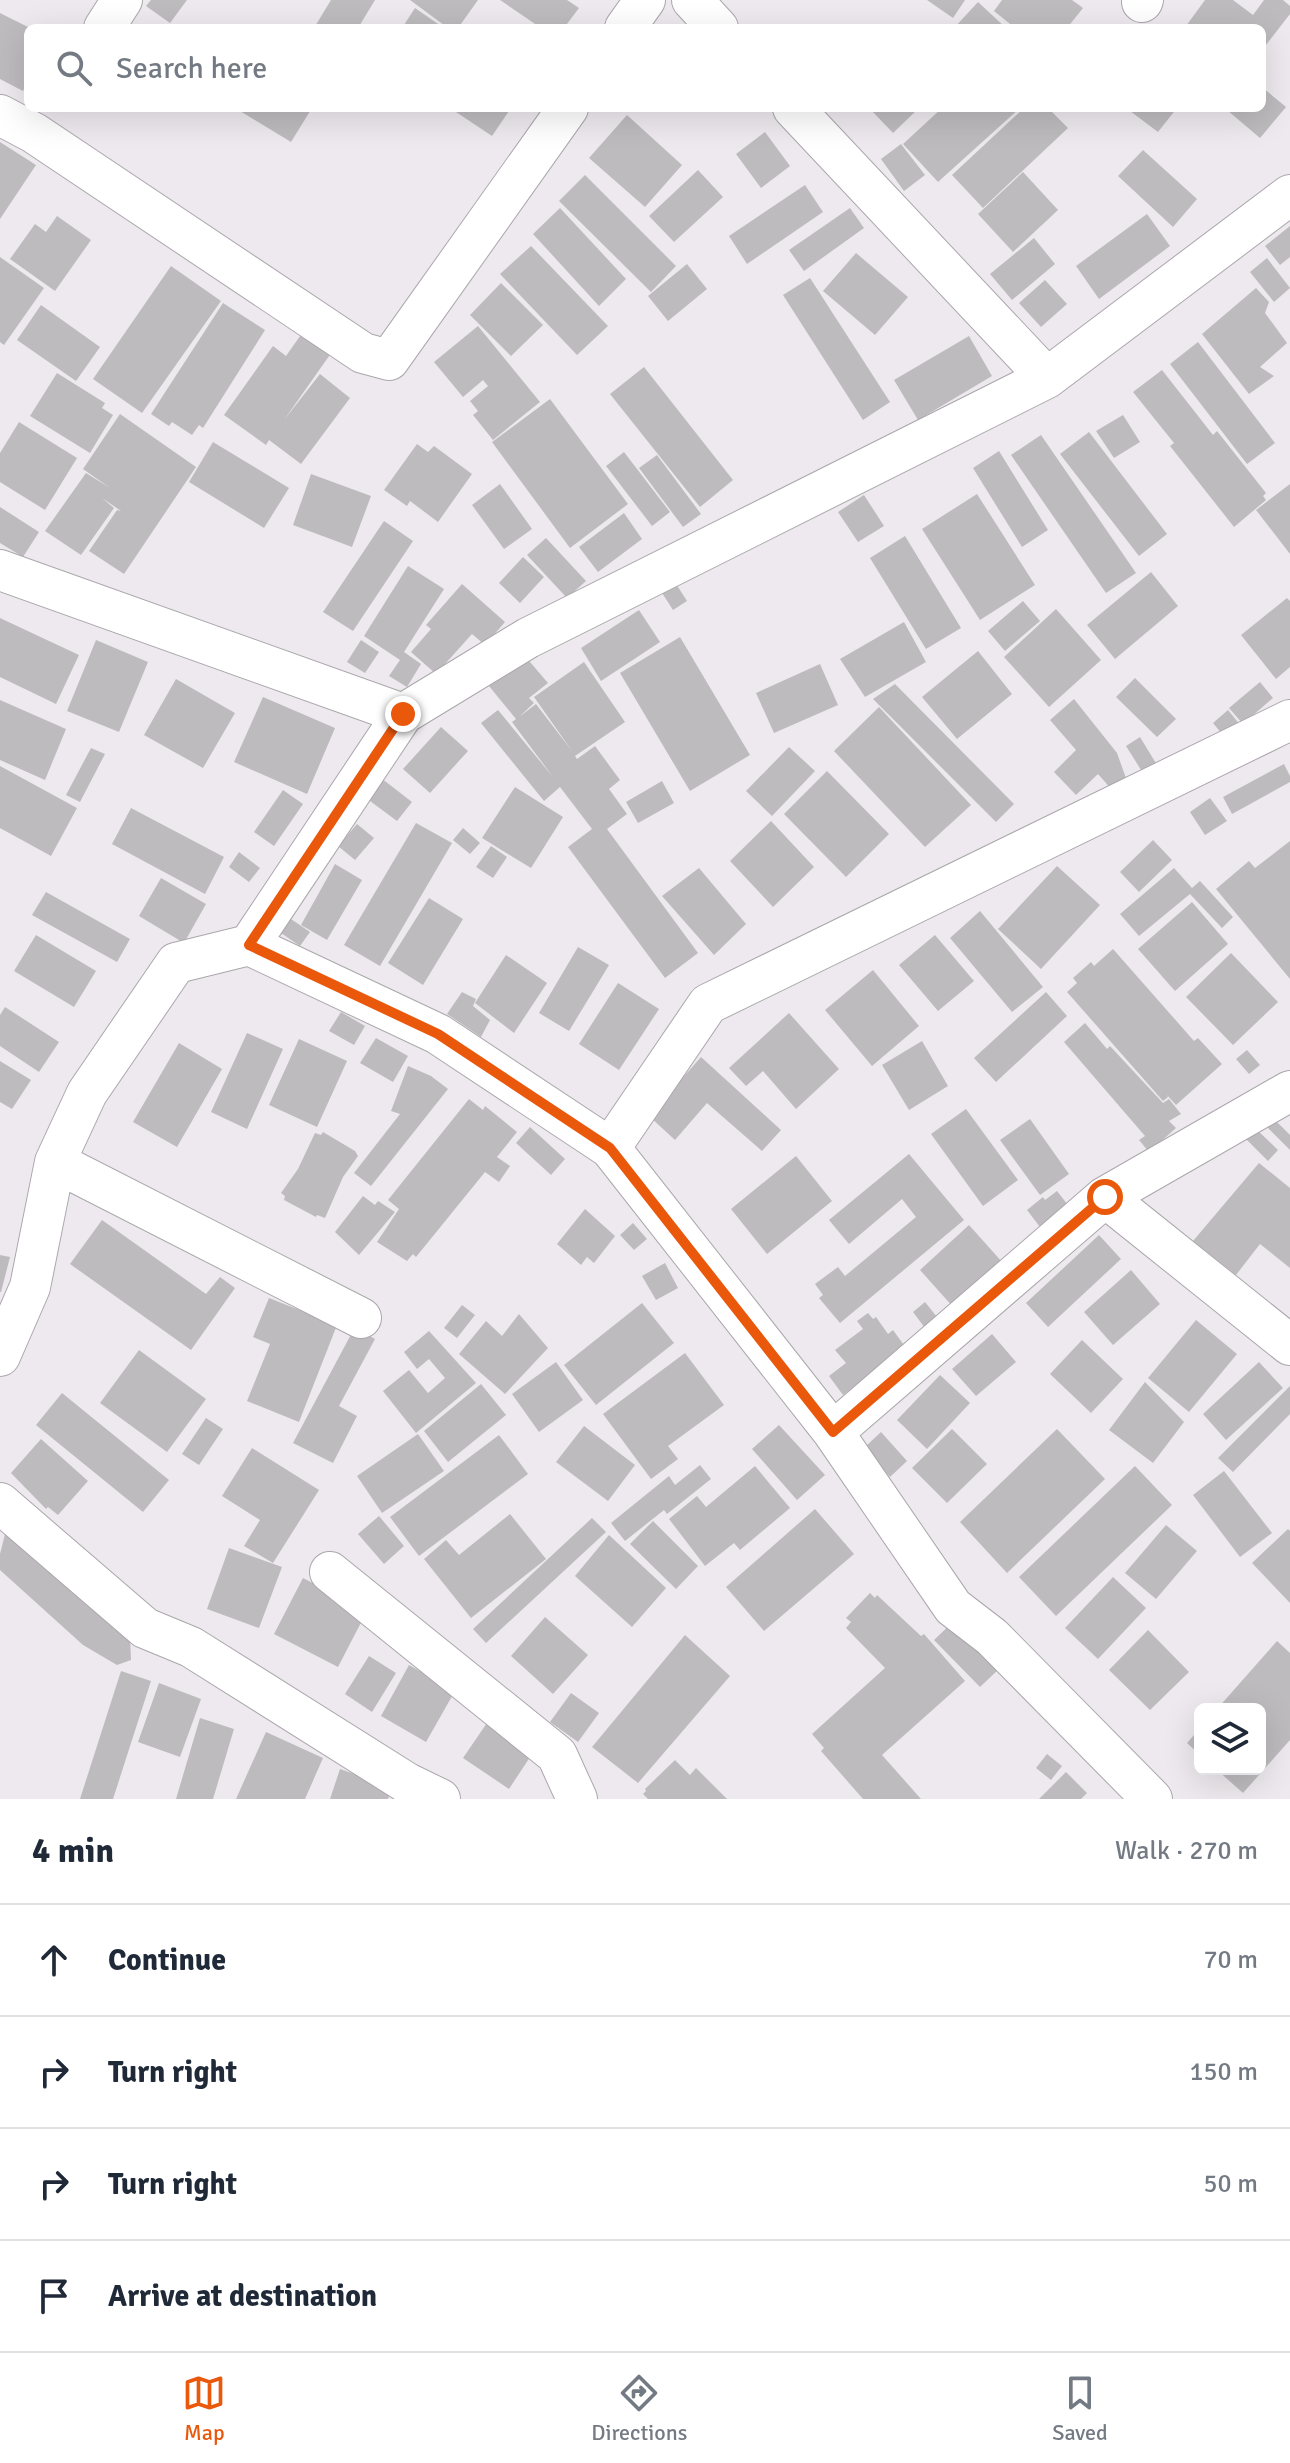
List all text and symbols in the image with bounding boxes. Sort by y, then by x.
search box [24,24,1266,112]
icon: search [52,46,96,90]
text: Search here [116,50,267,87]
route end [385,696,421,732]
route start [1087,1179,1123,1215]
map controls [1194,1703,1266,1775]
button: layers [1194,1703,1266,1775]
text: 4 min [32,1830,114,1872]
text: Walk · 270 m [1115,1835,1258,1867]
icon: ahead [32,1938,76,1982]
text: Continue [108,1942,226,1979]
text: 70 m [1203,1944,1258,1976]
icon: right [32,2050,76,2094]
text: Turn right [108,2054,237,2091]
text: 150 m [1189,2056,1258,2088]
icon: right [32,2162,76,2206]
text: Turn right [108,2166,237,2203]
text: 50 m [1203,2168,1258,2200]
icon: arrive [32,2274,76,2318]
text: Arrive at destination [108,2278,377,2315]
tab: Map [182,2371,226,2446]
tab: Directions [591,2371,687,2446]
tab: Saved [1052,2371,1108,2446]

